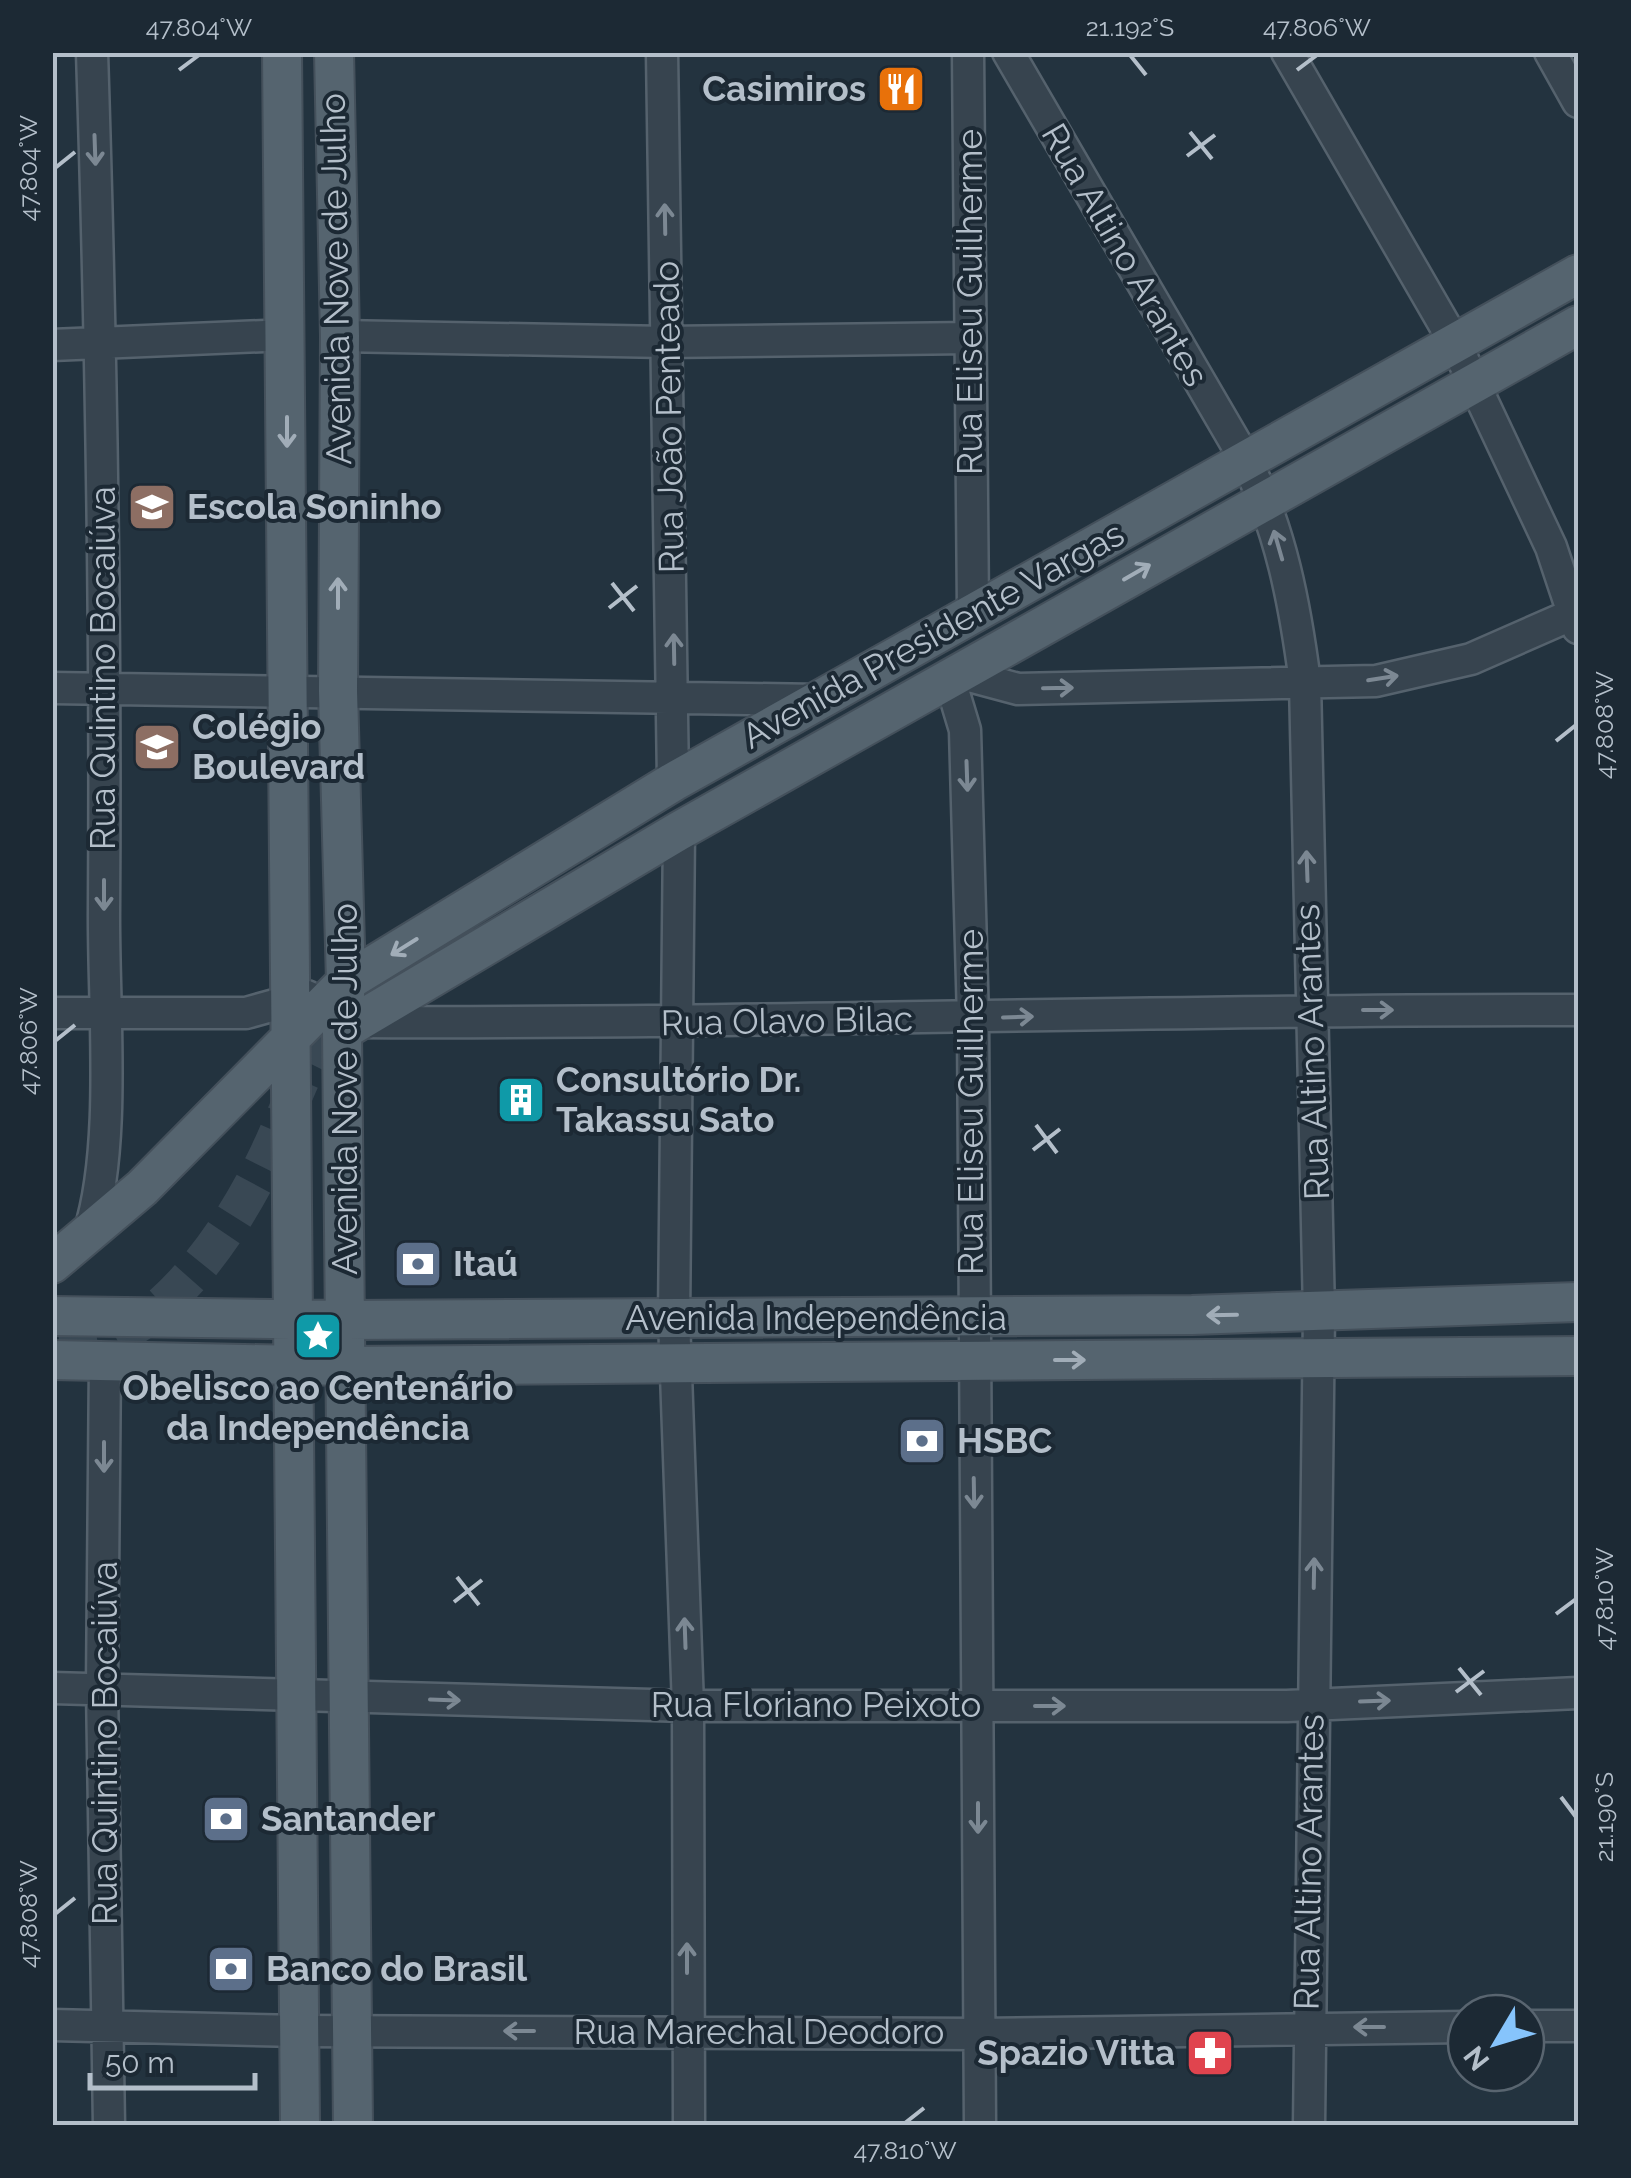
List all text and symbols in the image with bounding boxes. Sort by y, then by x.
text: 47.804°W [146,12,252,42]
text: 21.192°S [1086,12,1174,42]
text: 47.806°W [1263,12,1371,42]
restaurant icon: Casimiros [875,63,927,115]
place label: Casimiros [702,68,866,109]
street label: Avenida Nove de Julho [312,93,359,465]
text: 47.804°W [13,115,43,221]
street label: Rua Altino Arantes [1034,116,1217,393]
street label: Rua Eliseu Guilherme [949,129,990,475]
one-way arrow [85,133,104,165]
one-way arrow [655,204,674,236]
street label: Rua João Penteado [645,260,692,574]
one-way arrow [278,416,297,448]
school or university icon: Escola Soninho [126,481,178,533]
street label: Rua Quintino Bocaiúva [82,486,123,850]
place label: Escola Soninho [187,486,442,527]
street label: Avenida Presidente Vargas [735,512,1131,757]
one-way arrow [1268,529,1287,561]
one-way arrow [1122,562,1152,582]
one-way arrow [329,578,348,610]
one-way arrow [664,634,683,666]
one-way arrow [1366,668,1399,687]
text: 47.808°W [1589,671,1619,779]
one-way arrow [1042,678,1074,697]
place label: Colégio Boulevard [192,706,365,787]
school or university icon: Colégio Boulevard [131,721,183,773]
one-way arrow [957,759,976,791]
one-way arrow [1297,851,1316,883]
one-way arrow [94,878,114,910]
street label: Avenida Nove de Julho [324,903,365,1275]
street label: Rua Altino Arantes [1286,903,1337,1201]
street label: Rua Eliseu Guilherme [950,929,991,1275]
one-way arrow [390,936,419,957]
text: 47.806°W [13,987,43,1095]
street label: Rua Olavo Bilac [661,998,913,1043]
one-way arrow [1360,1000,1393,1020]
one-way arrow [1002,1008,1034,1027]
place label: Consultório Dr. Takassu Sato [556,1059,802,1140]
building icon: Consultório Dr. Takassu Sato [495,1074,547,1126]
bank icon: Itaú [392,1238,444,1290]
place label: Itaú [453,1243,518,1284]
street label: Avenida Independência [625,1297,1007,1338]
one-way arrow [1206,1306,1238,1324]
place icon: Obelisco ao Centenário da Independência [292,1310,344,1362]
one-way arrow [1052,1350,1085,1370]
place label: Obelisco ao Centenário da Independência [123,1367,513,1448]
bank icon: HSBC [896,1415,948,1467]
place label: HSBC [957,1420,1052,1461]
one-way arrow [94,1440,114,1473]
one-way arrow [964,1476,984,1509]
text: 47.810°W [1589,1547,1619,1651]
one-way arrow [1304,1558,1324,1590]
street label: Rua Quintino Bocaiúva [84,1561,125,1925]
one-way arrow [676,1618,695,1650]
street label: Rua Floriano Peixoto [651,1684,981,1725]
one-way arrow [429,1690,461,1709]
one-way arrow [1358,1692,1390,1711]
one-way arrow [1034,1696,1066,1716]
street label: Rua Altino Arantes [1285,1714,1332,2010]
text: 21.190°S [1589,1772,1619,1862]
bank icon: Santander [200,1793,252,1845]
place label: Santander [261,1798,436,1839]
one-way arrow [968,1802,988,1834]
text: 47.808°W [13,1860,43,1968]
bank icon: Banco do Brasil [205,1943,257,1995]
one-way arrow [678,1943,696,1976]
place label: Banco do Brasil [266,1948,528,1989]
north arrow [1446,1993,1546,2093]
street label: Rua Marechal Deodoro [574,2011,944,2052]
one-way arrow [1353,2018,1386,2036]
one-way arrow [503,2022,536,2040]
pharmacy icon: Spazio Vitta [1184,2027,1236,2079]
scale bar [90,2028,255,2090]
place label: Spazio Vitta [977,2032,1175,2073]
text: N [1457,2040,1496,2077]
text: 50 m [105,2045,175,2080]
text: 47.810°W [853,2135,957,2165]

